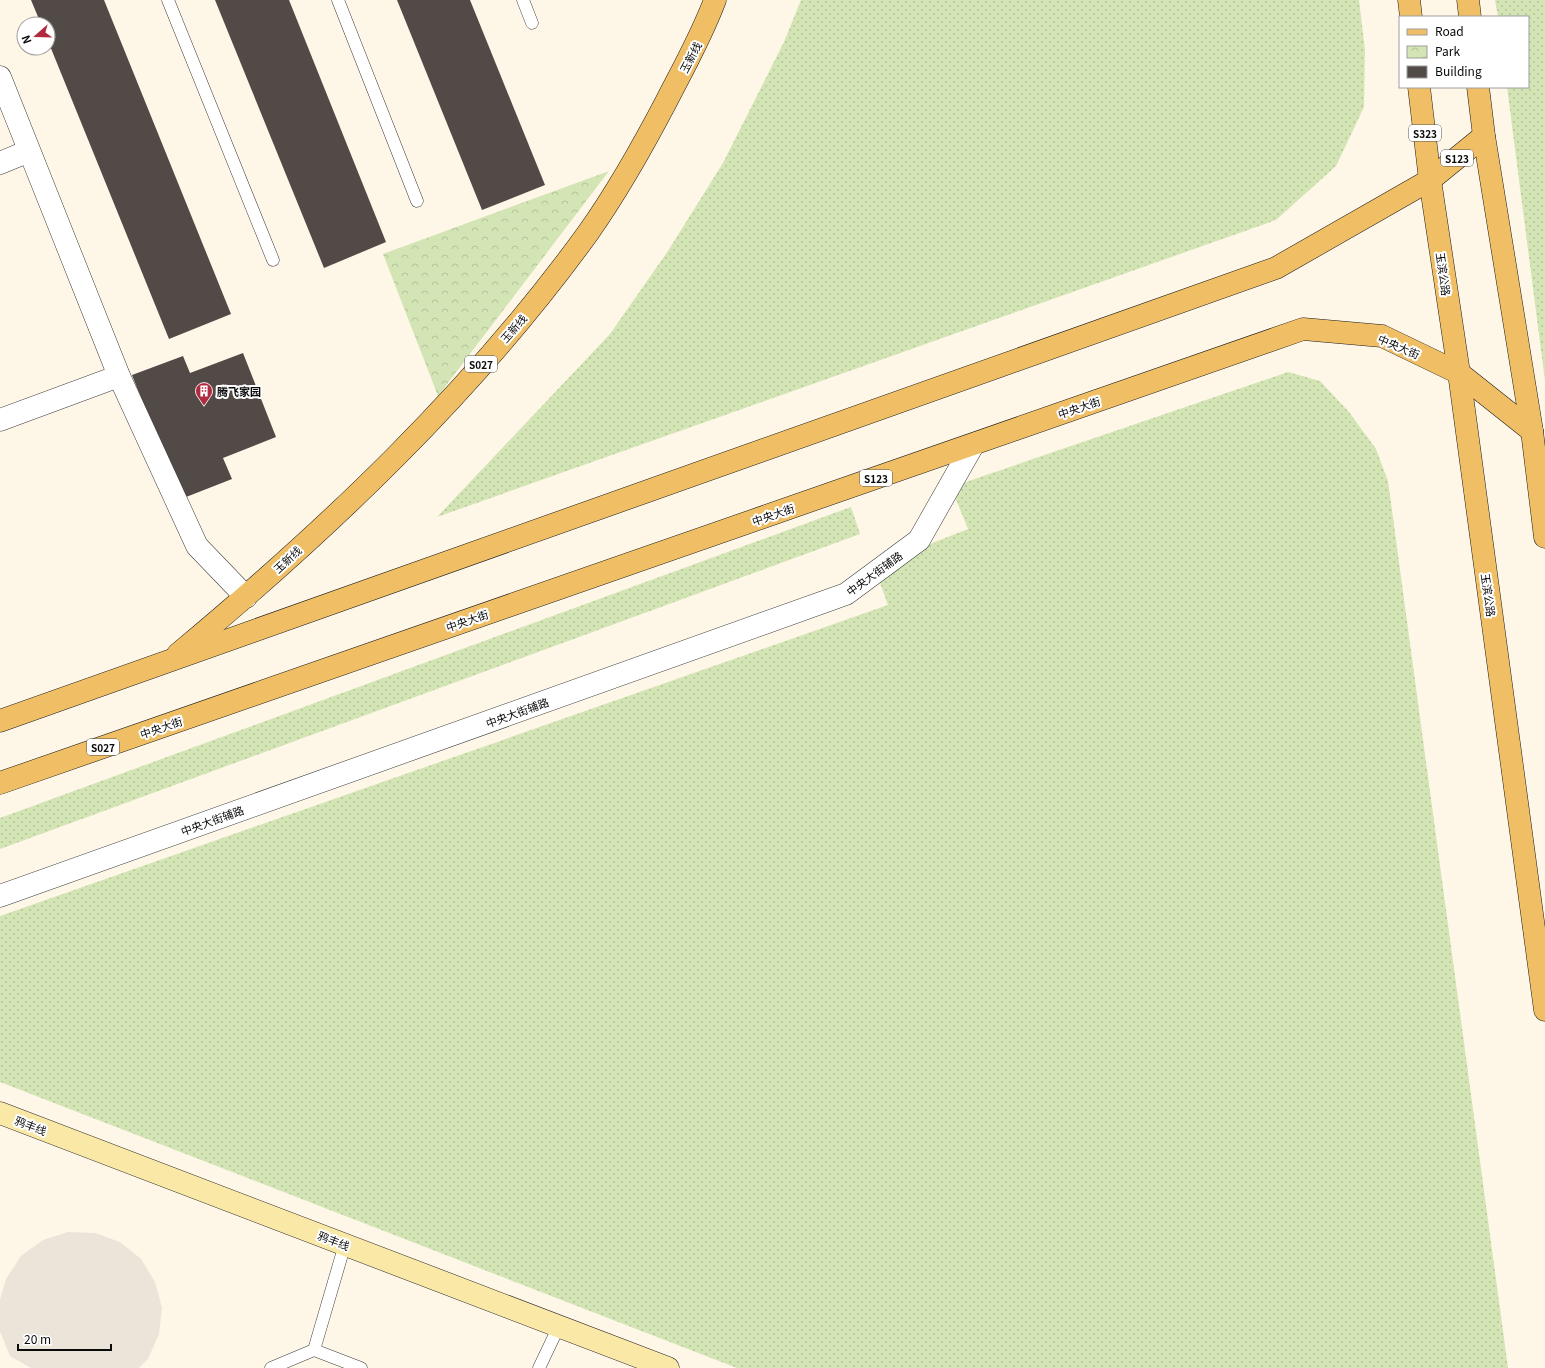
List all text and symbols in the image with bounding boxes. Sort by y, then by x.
north arrow [16,16,56,56]
legend [1399,16,1529,88]
text: Road [1435,22,1464,39]
text: N [17,33,35,46]
street label: 玉新线 [675,39,705,75]
text: Park [1435,42,1460,59]
text: Building [1435,62,1482,79]
road number: S323 [1409,125,1441,141]
road number: S123 [1441,150,1473,166]
street label: 玉滨公路 [1433,251,1455,297]
street label: 玉新线 [496,310,530,346]
street label: 中央大街 [1376,330,1422,362]
road number: S027 [465,356,497,372]
building icon: 腾飞家园 [194,381,214,406]
place label: 腾飞家园 [217,383,261,399]
street label: 中央大街 [1056,392,1102,422]
road number: S123 [860,470,892,486]
street label: 中央大街 [750,499,796,529]
street label: 玉新线 [269,542,305,576]
street label: 中央大街辅路 [843,547,905,599]
street label: 玉滨公路 [1478,572,1500,618]
street label: 中央大街 [444,605,490,635]
street label: 中央大街辅路 [483,693,551,731]
street label: 中央大街 [138,712,184,742]
road number: S027 [87,739,119,755]
street label: 中央大街辅路 [178,801,246,839]
street label: 鸦丰线 [13,1112,49,1138]
street label: 鸦丰线 [316,1227,352,1253]
scale bar [18,1326,111,1352]
text: 20 m [24,1330,51,1347]

